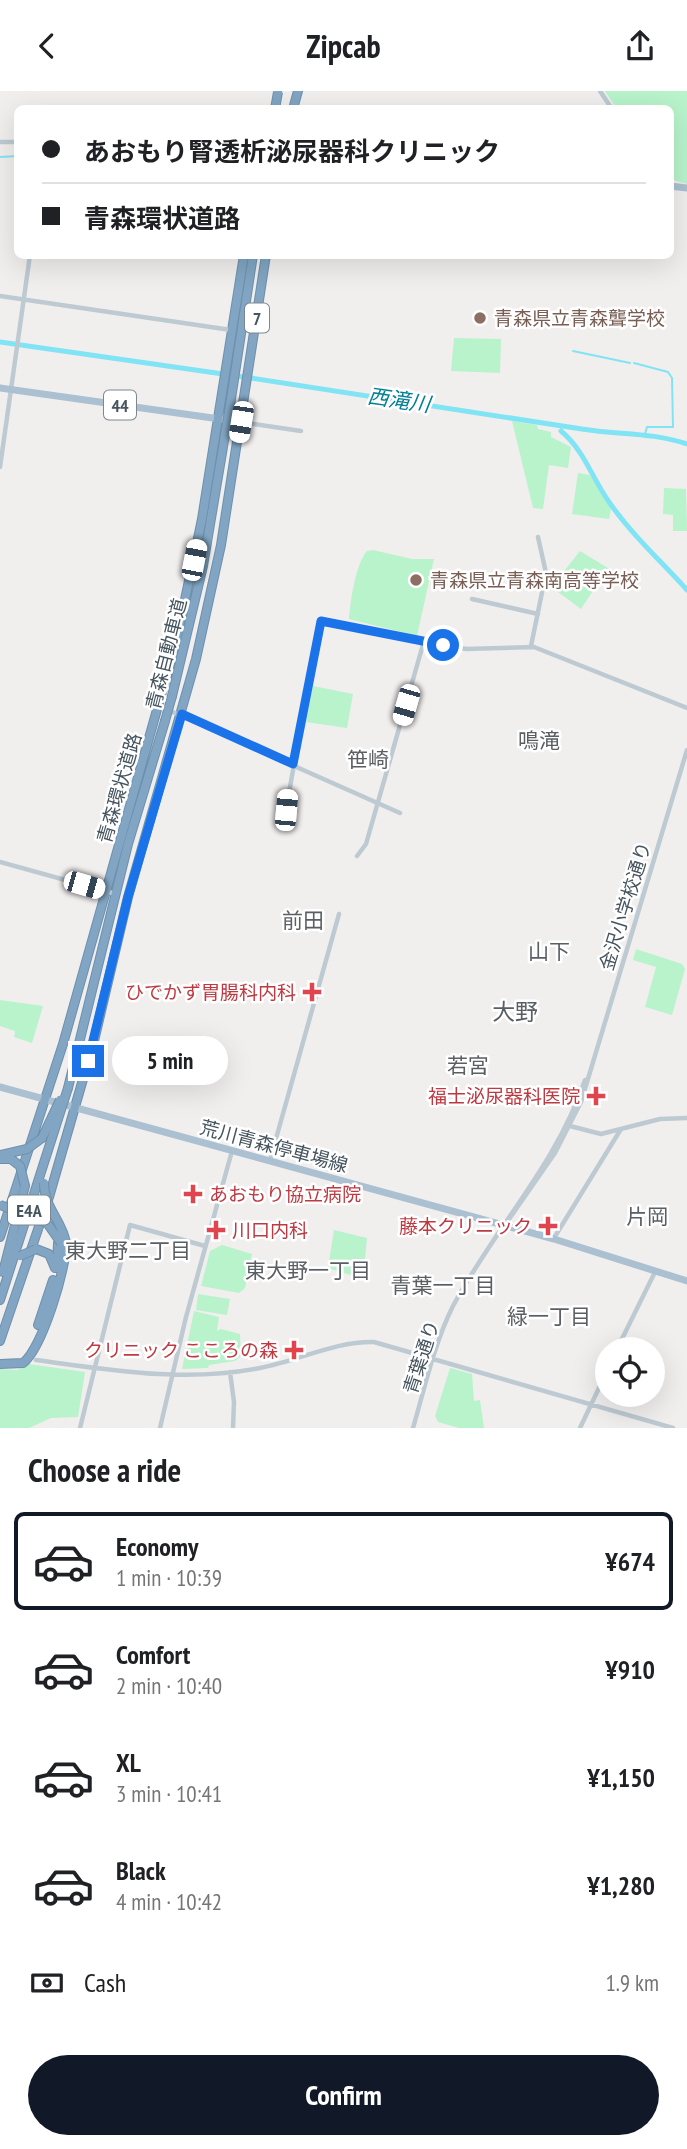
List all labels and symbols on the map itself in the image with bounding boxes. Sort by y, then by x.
road number: 7 [245,303,269,333]
place label: 青森県立青森聾学校 [494,306,665,330]
marker: 青森県立青森聾学校 [472,310,488,326]
water label: 西滝川 [366,382,434,418]
road number: 44 [104,391,136,419]
car [228,400,255,444]
car [180,537,209,583]
place label: 青森県立青森南高等学校 [430,568,639,592]
marker: 青森県立青森南高等学校 [408,572,424,588]
street label: 青森自動車道 [141,596,191,712]
route start [427,629,459,661]
car [391,682,422,728]
district label: 鳴滝 [518,727,560,754]
street label: 青森環状道路 [92,730,146,846]
district label: 笹崎 [347,746,389,773]
car [274,788,299,832]
street label: 金沢小学校通り [594,839,656,973]
car [61,869,108,901]
district label: 前田 [282,907,324,934]
district label: 山下 [528,938,570,965]
place label: ひでかず胃腸科内科 [125,980,296,1004]
marker: ひでかず胃腸科内科 [302,982,322,1002]
district label: 大野 [492,997,538,1026]
callout: 5 min [112,1037,228,1086]
route end [72,1045,104,1077]
district label: 若宮 [447,1052,489,1079]
place label: 福士泌尿器科医院 [428,1084,580,1108]
marker: 福士泌尿器科医院 [586,1086,606,1106]
street label: 荒川青森停車場線 [197,1115,351,1177]
place label: あおもり協立病院 [209,1182,361,1206]
marker: あおもり協立病院 [183,1184,203,1204]
road number: E4A [8,1195,50,1225]
district label: 片岡 [626,1203,668,1230]
place label: 藤本クリニック [399,1214,532,1238]
marker: 藤本クリニック [538,1216,558,1236]
place label: 川口内科 [232,1218,308,1242]
marker: 川口内科 [206,1220,226,1240]
district label: 東大野二丁目 [65,1237,191,1264]
district label: 東大野一丁目 [245,1257,371,1284]
district label: 青葉一丁目 [391,1272,496,1299]
district label: 緑一丁目 [507,1303,591,1330]
street label: 青葉通り [398,1317,444,1397]
place label: クリニック こころの森 [84,1338,278,1362]
marker: クリニック こころの森 [284,1340,304,1360]

